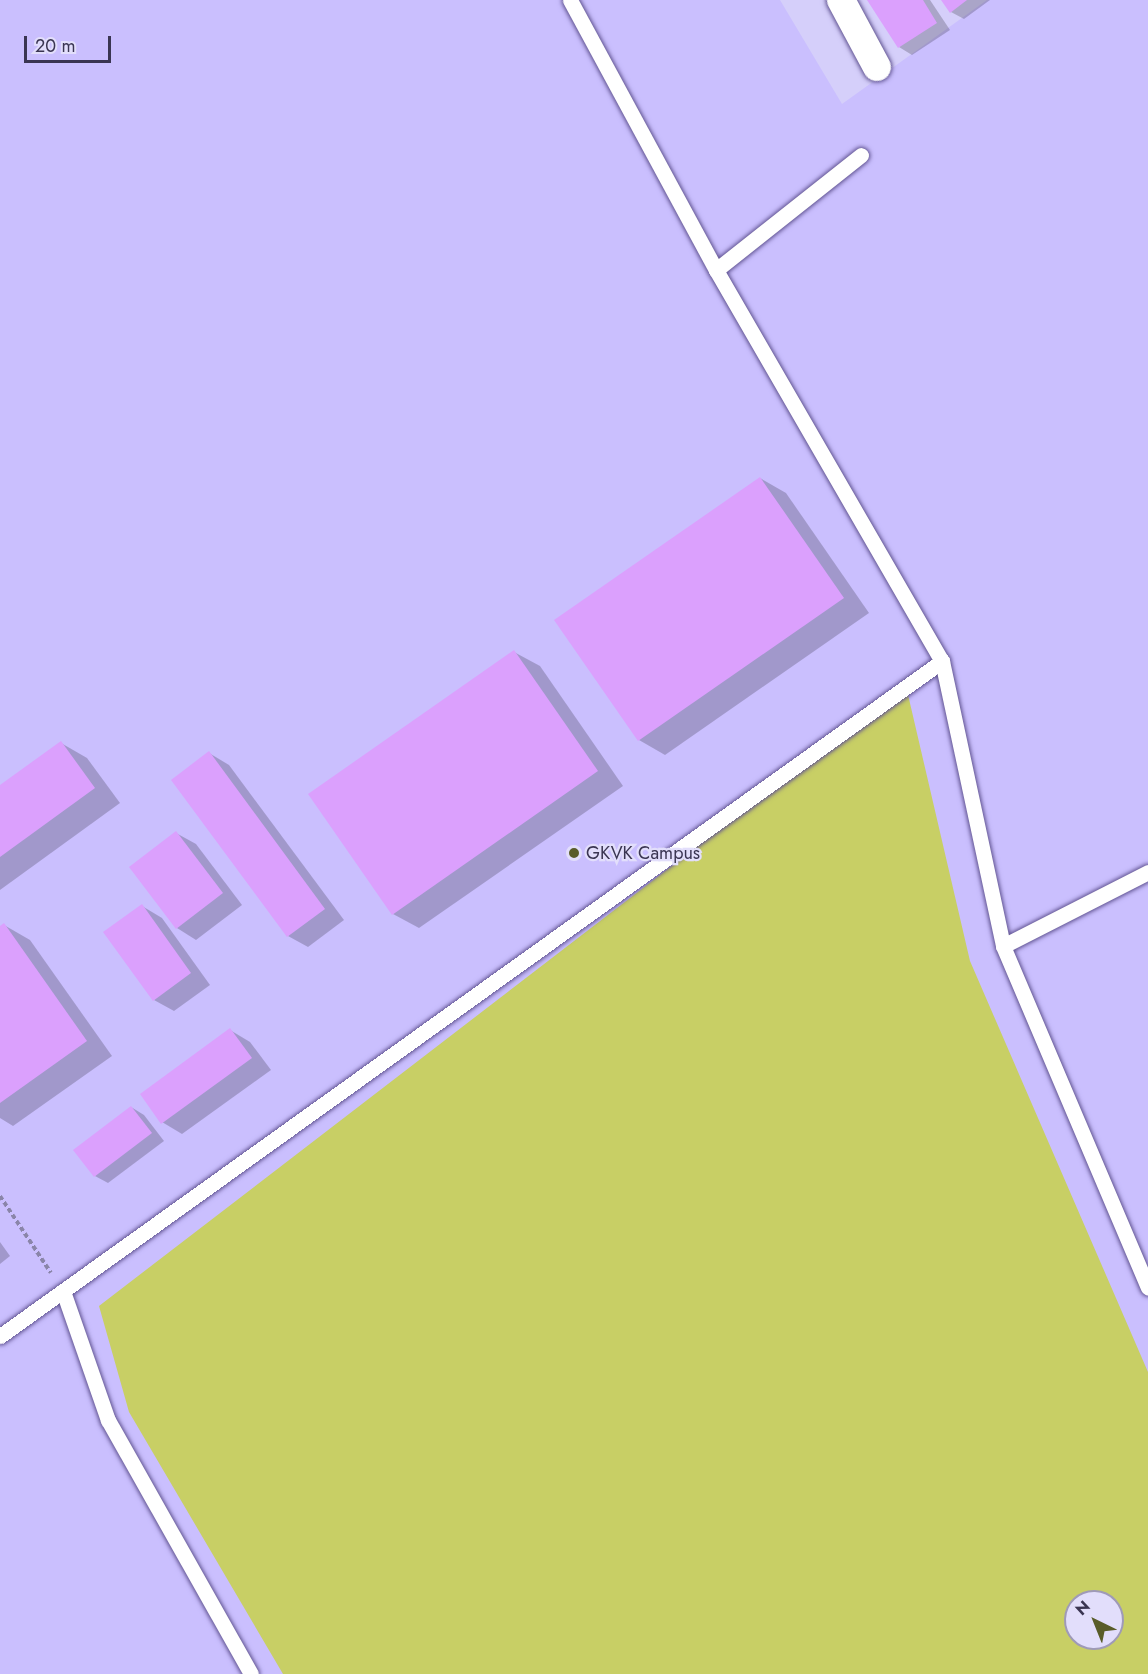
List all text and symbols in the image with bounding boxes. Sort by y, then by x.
scale bar [27,24,114,62]
text: 20 m [35,33,75,59]
place label: GKVK Campus [586,842,700,864]
marker: GKVK Campus [567,846,581,860]
north arrow [1064,1590,1124,1650]
text: N [1070,1595,1095,1621]

